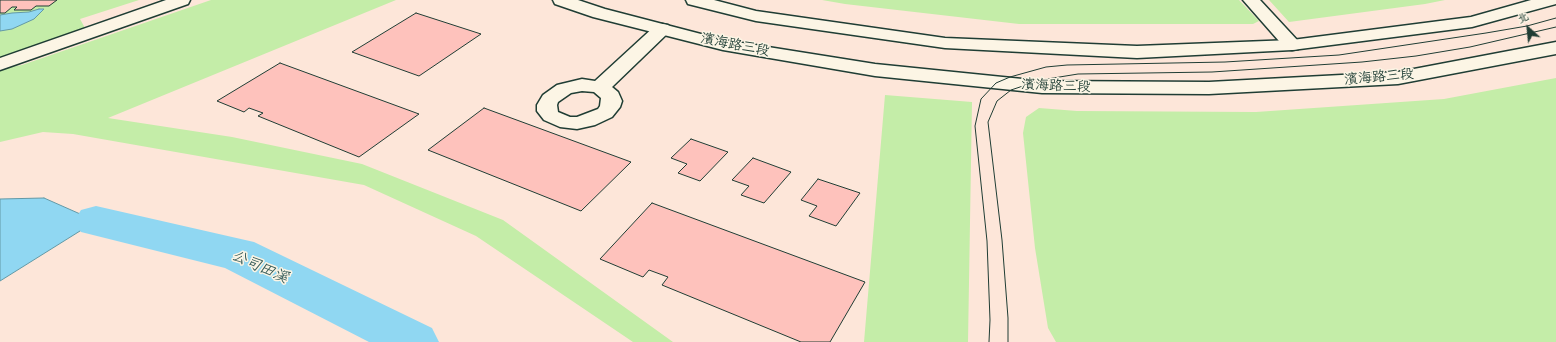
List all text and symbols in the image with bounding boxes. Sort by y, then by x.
text: 北 [1514,7,1531,27]
north arrow [1508,8,1548,48]
street label: 濱海路三段 [699,30,771,60]
street label: 濱海路三段 [1343,66,1415,88]
street label: 濱海路三段 [1021,76,1091,96]
water label: 公司田溪 [229,247,291,287]

